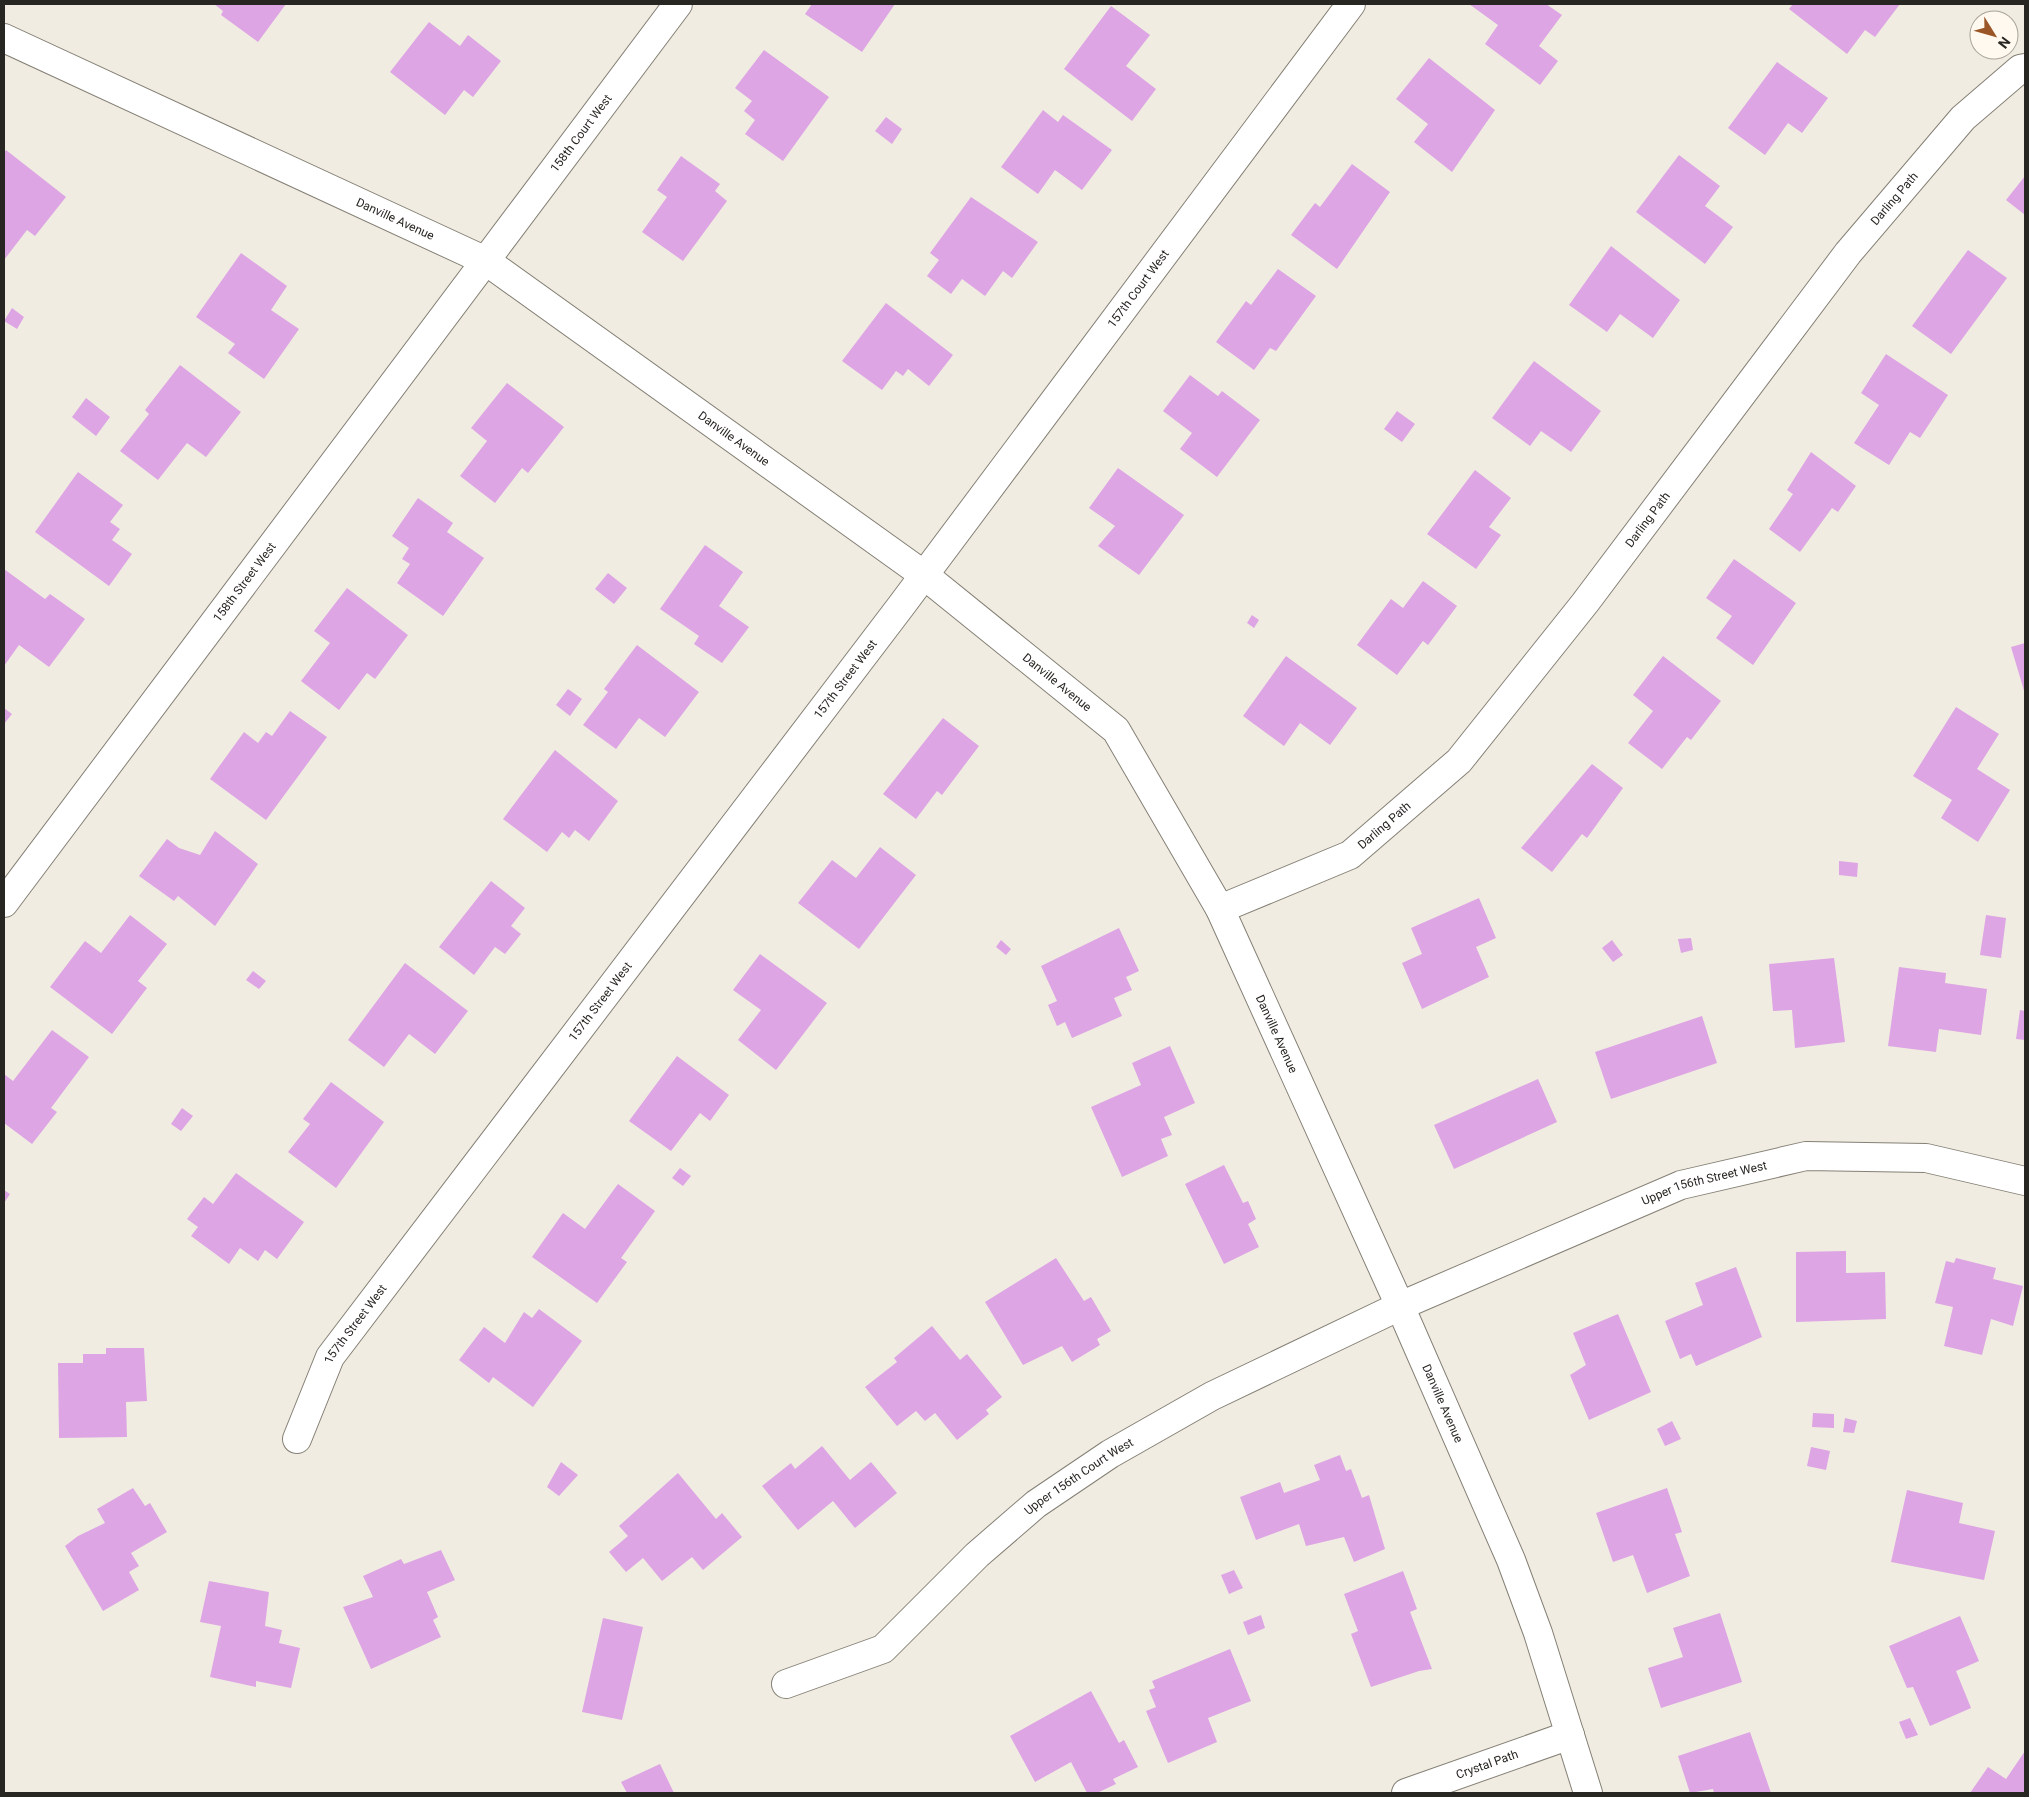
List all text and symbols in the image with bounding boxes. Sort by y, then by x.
north arrow [1969,10,2019,60]
text: N [1995,34,2014,52]
street label: 158th Court West [547,92,615,175]
street label: Darling Path [1868,169,1921,228]
street label: Danville Avenue [354,195,436,243]
street label: 157th Court West [1105,247,1172,330]
street label: Danville Avenue [695,408,772,469]
street label: Darling Path [1622,489,1673,550]
street label: 158th Street West [210,540,279,625]
street label: 157th Street West [811,637,880,721]
street label: Danville Avenue [1020,650,1094,714]
street label: Darling Path [1355,799,1414,852]
street label: 157th Street West [566,959,635,1044]
street label: Danville Avenue [1253,993,1300,1075]
street label: Upper 156th Street West [1640,1158,1768,1208]
street label: 157th Street West [321,1282,390,1365]
street label: Danville Avenue [1419,1362,1466,1445]
street label: Upper 156th Court West [1022,1435,1136,1518]
street label: Crystal Path [1454,1747,1520,1782]

